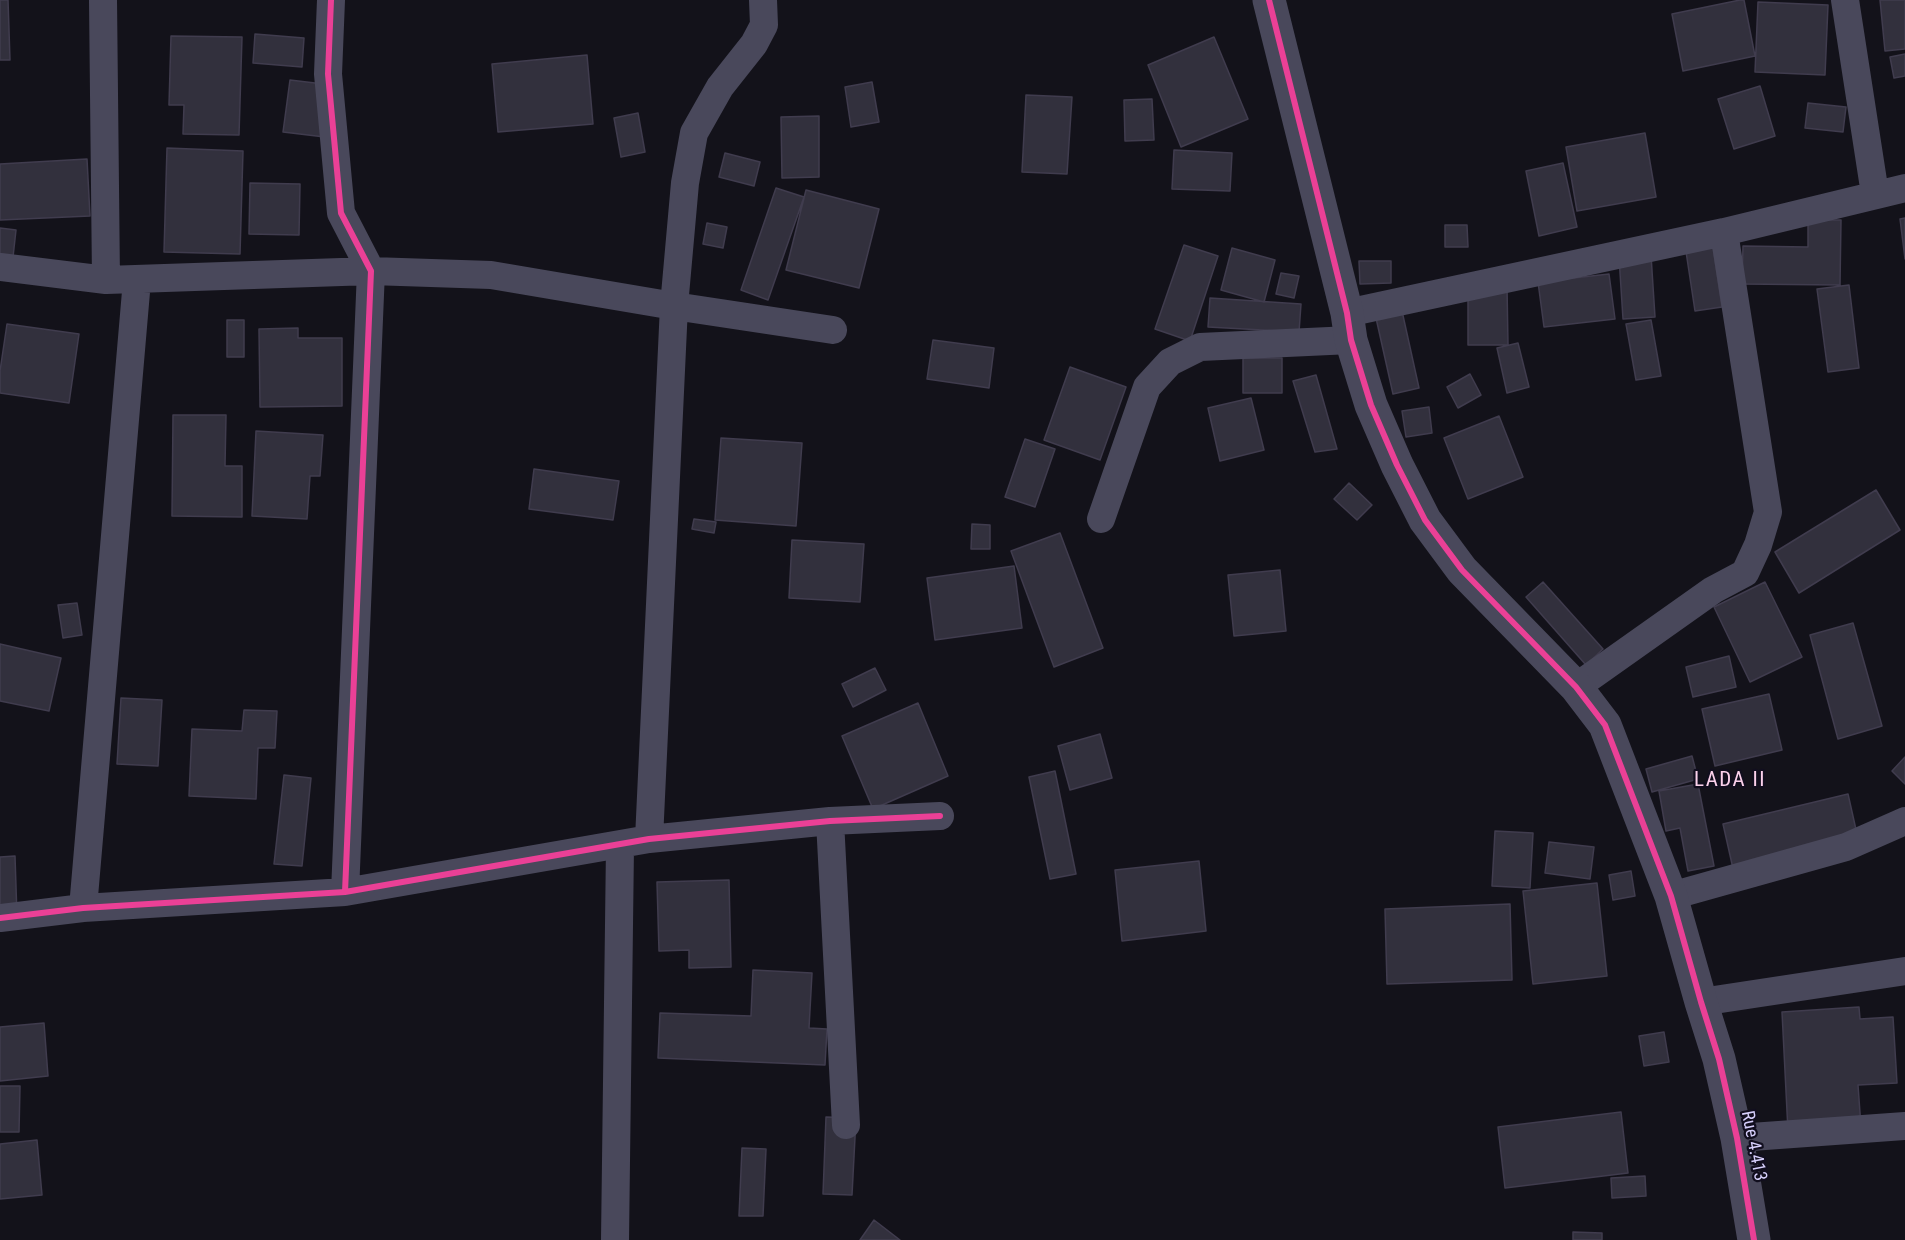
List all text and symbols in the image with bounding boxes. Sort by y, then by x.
district label: LADA II [1694,768,1766,794]
street label: Rue 4.413 [1736,1109,1770,1183]

